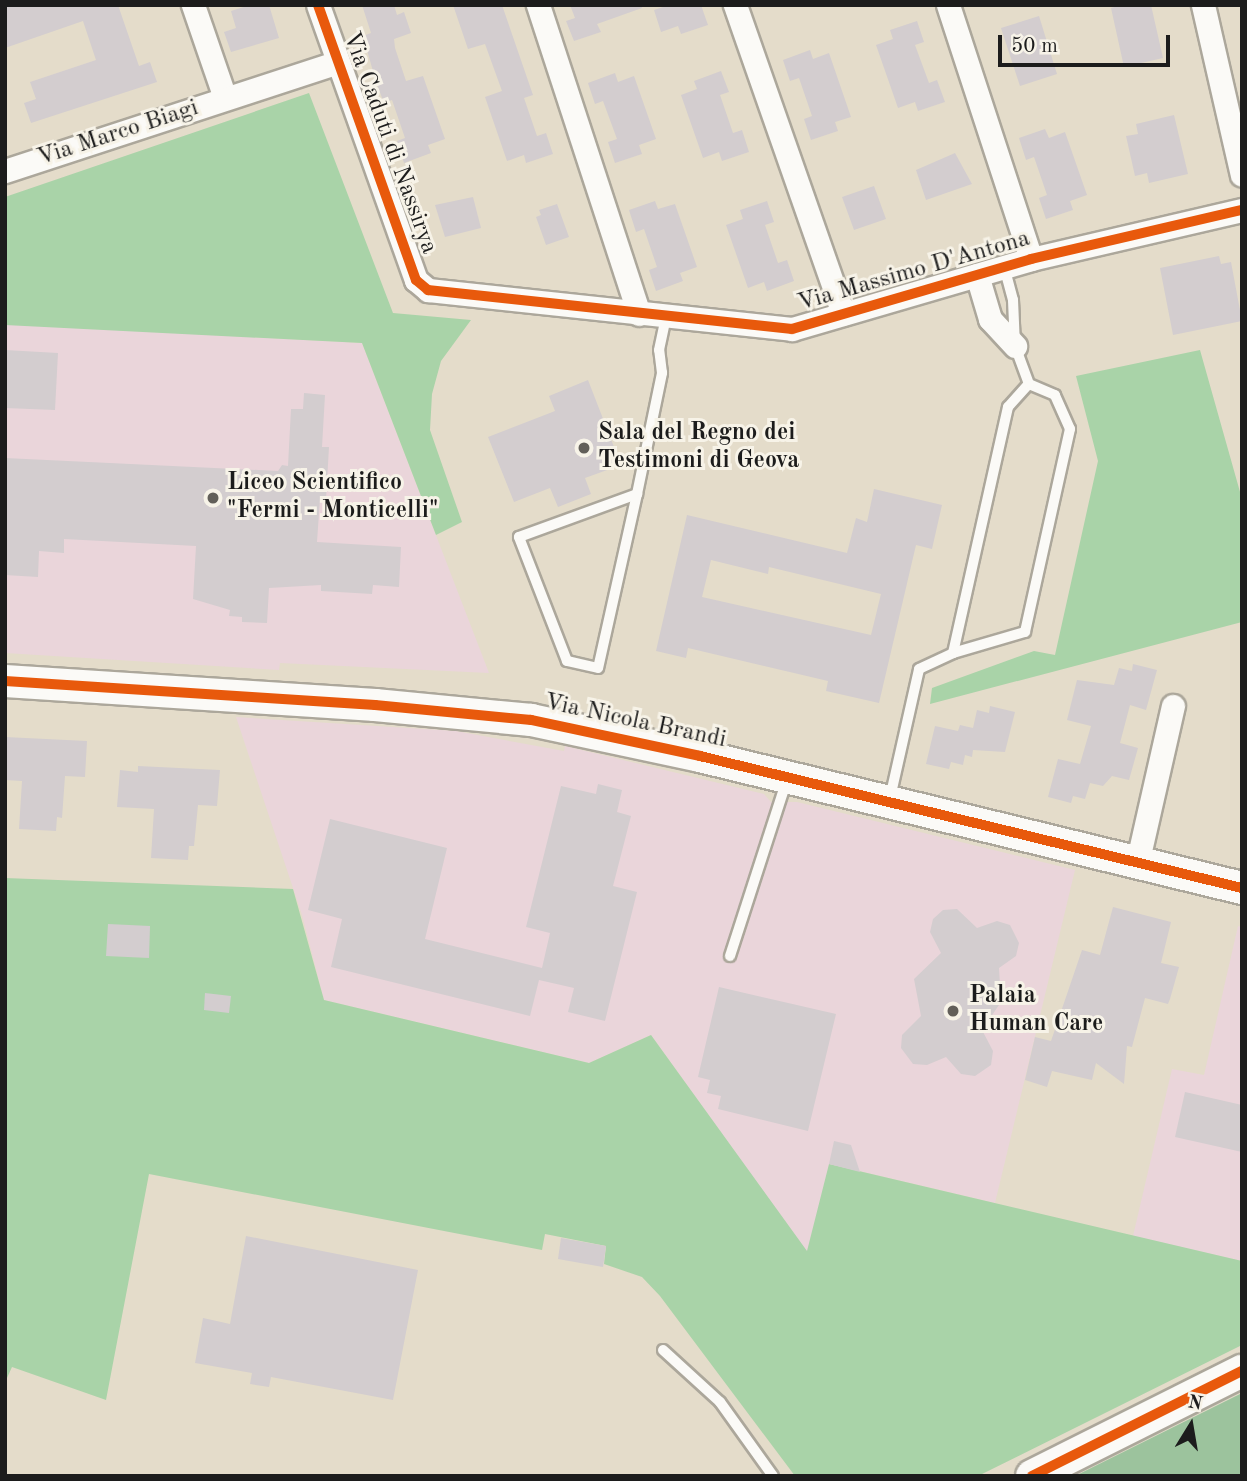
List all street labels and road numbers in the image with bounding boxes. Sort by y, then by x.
street label: Via Caduti di Nassirya [335,28,443,258]
street label: Via Marco Biagi [34,94,202,174]
street label: Via Massimo D'Antona [794,225,1034,319]
street label: Via Nicola Brandi [541,689,729,755]

